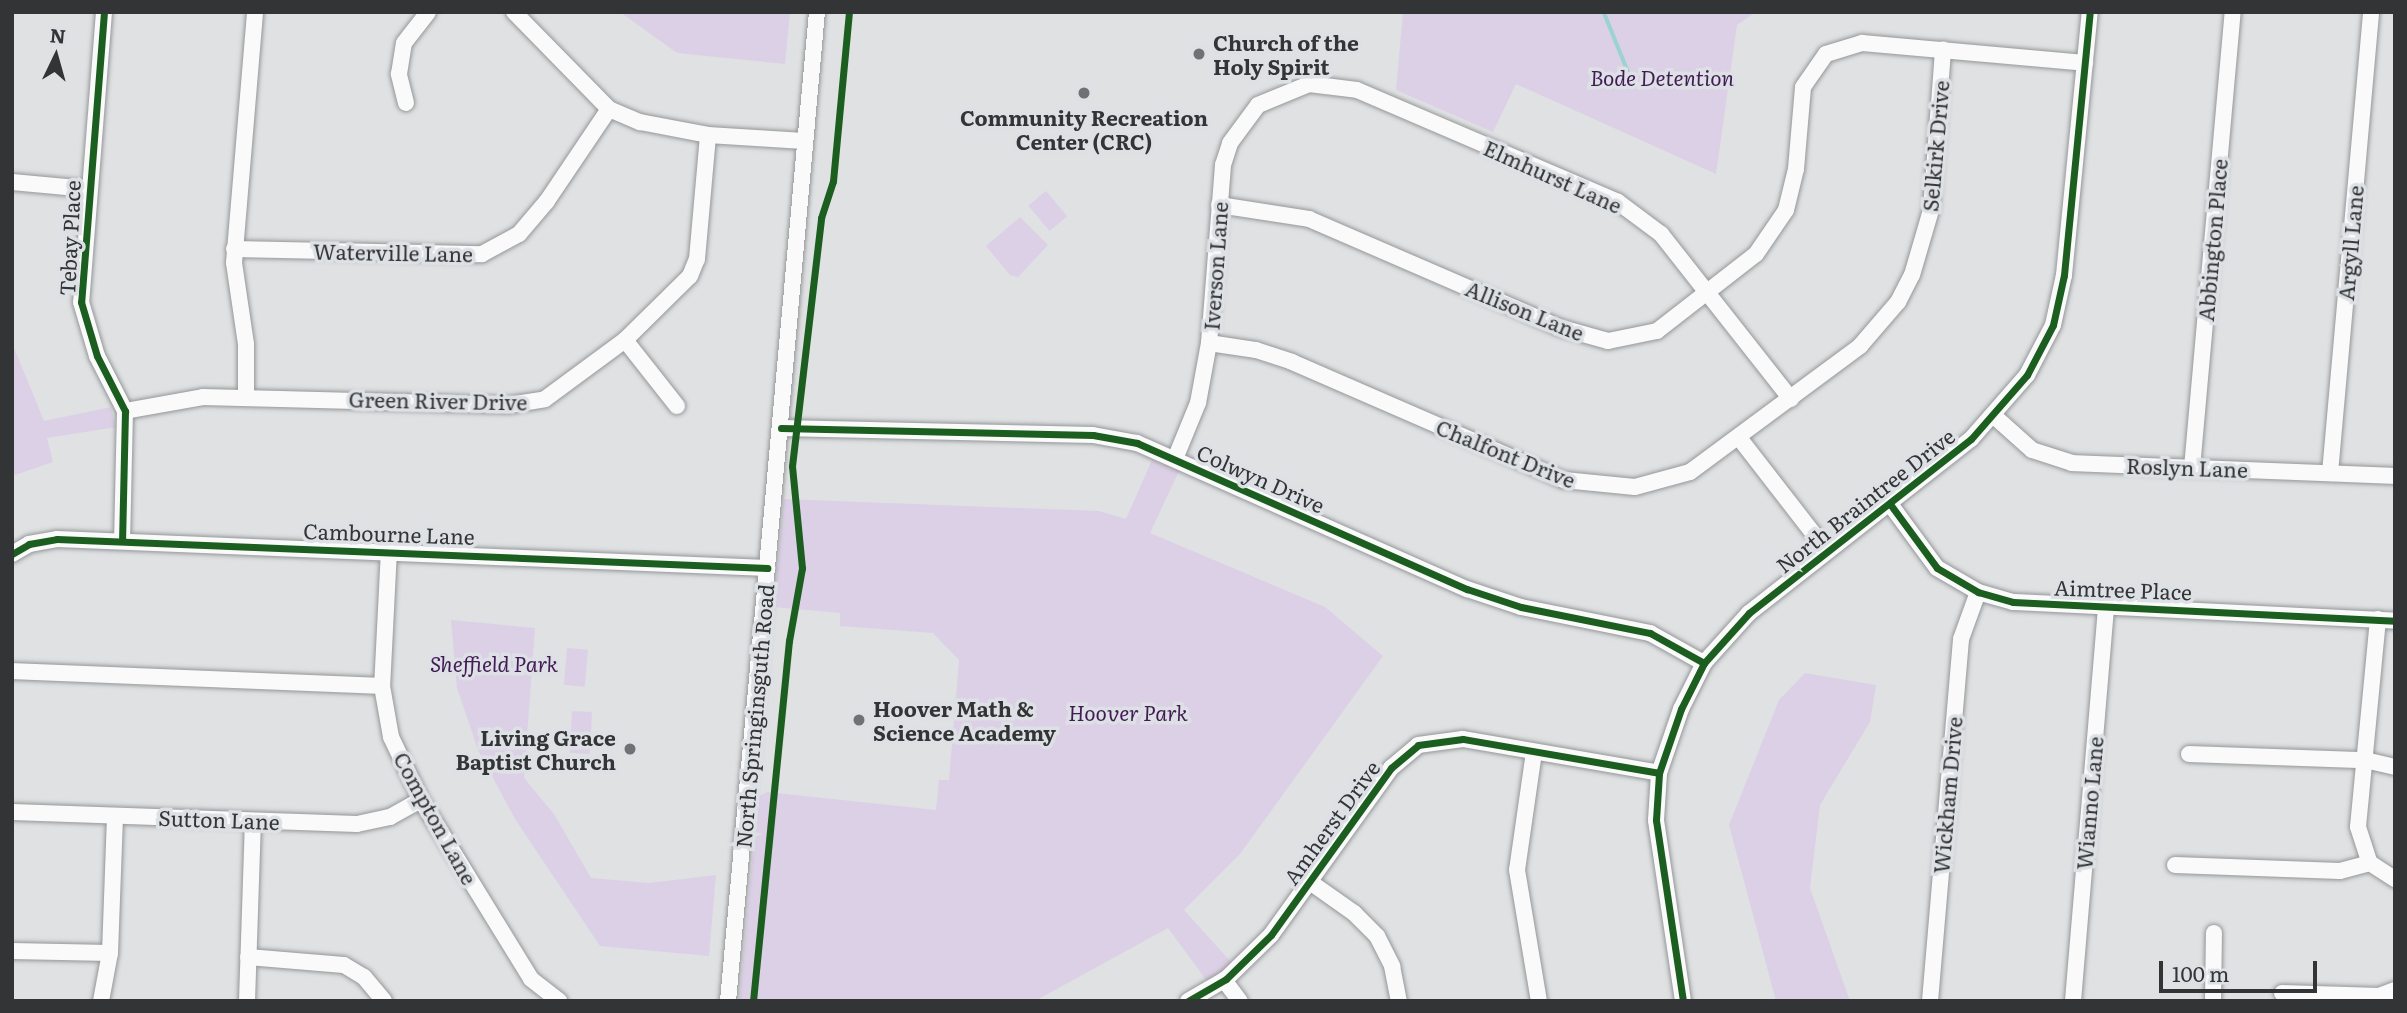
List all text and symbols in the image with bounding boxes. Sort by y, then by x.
text: N [49,20,67,50]
north arrow [21,21,91,91]
place label: Church of the Holy Spirit [1213,29,1359,79]
marker: Church of the Holy Spirit [1191,46,1207,62]
park label: Bode Detention [1590,64,1734,90]
street label: Selkirk Drive [1917,79,1953,213]
marker: Community Recreation Center (CRC) [1076,85,1092,101]
place label: Community Recreation Center (CRC) [960,104,1208,154]
street label: Elmhurst Lane [1480,134,1626,218]
street label: Abbington Place [2192,158,2232,322]
street label: Tebay Place [53,180,85,296]
street label: Argyll Lane [2332,184,2368,302]
street label: Iverson Lane [1198,201,1232,331]
street label: Waterville Lane [313,238,473,266]
street label: Allison Lane [1462,275,1588,345]
street label: Green River Drive [348,386,528,414]
street label: Chalfont Drive [1433,414,1579,492]
street label: North Braintree Drive [1771,423,1959,577]
street label: Colwyn Drive [1193,439,1329,517]
street label: Roslyn Lane [2126,452,2248,482]
street label: Cambourne Lane [303,517,475,549]
street label: Aimtree Place [2054,574,2192,604]
street label: North Springinsguth Road [730,583,778,849]
park label: Sheffield Park [430,650,558,676]
place label: Hoover Math & Science Academy [873,695,1056,745]
park label: Hoover Park [1068,699,1188,725]
marker: Hoover Math & Science Academy [851,712,867,728]
street label: Wickham Drive [1928,716,1966,874]
place label: Living Grace Baptist Church [455,724,616,774]
street label: Wianno Lane [2071,735,2107,871]
marker: Living Grace Baptist Church [622,741,638,757]
street label: Compton Lane [389,747,483,889]
street label: Amherst Drive [1278,755,1384,889]
street label: Sutton Lane [158,804,280,834]
scale bar [2162,946,2320,990]
text: 100 m [2172,957,2229,988]

